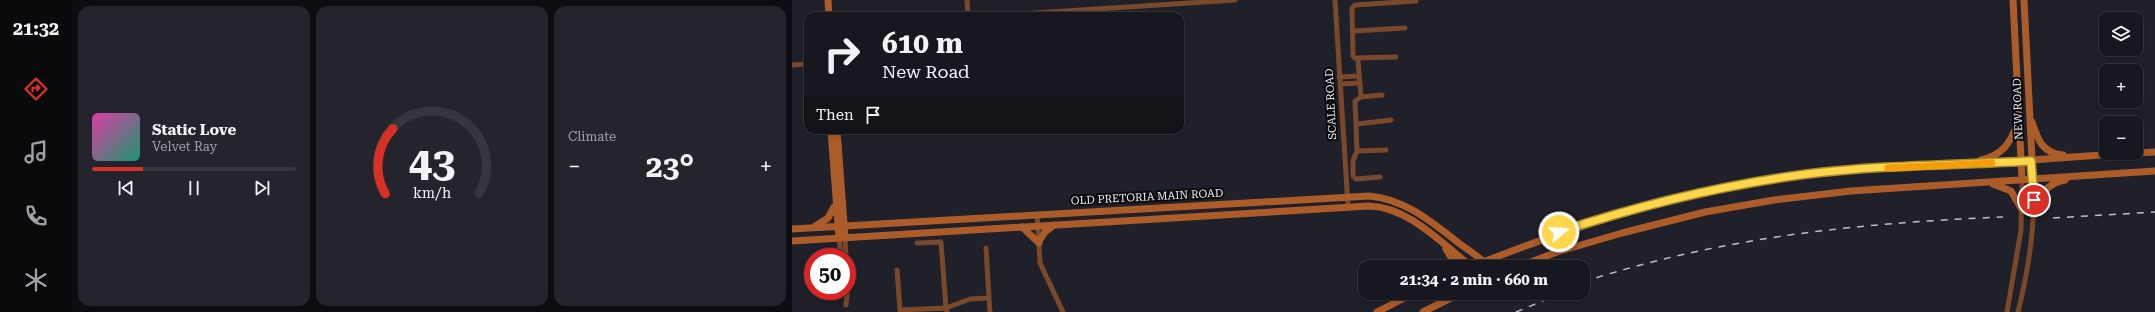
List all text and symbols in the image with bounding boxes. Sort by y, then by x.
map controls [2099,12,2143,160]
button: layers [2099,12,2143,56]
text: 21:32 [13,18,59,39]
text: 610 m [882,27,963,60]
icon: right [816,28,868,80]
text: New Road [882,61,970,82]
button: + [2099,64,2143,108]
street label: SCALE ROAD [1323,68,1339,140]
icon: directions [22,75,50,103]
street label: NEW ROAD [2010,78,2026,140]
icon: arrive [862,104,884,126]
text: Then [816,106,854,124]
button: − [2099,116,2143,160]
text: Static Love [152,121,236,139]
text: Climate [568,129,616,144]
icon: music [22,138,50,166]
text: 43 [409,138,455,187]
text: Velvet Ray [152,139,217,154]
text: 23° [646,149,694,184]
text: − [568,154,580,179]
text: + [760,154,772,179]
icon: previous [115,177,137,199]
icon: pause [183,177,205,199]
icon: next [251,177,273,199]
pin [2017,183,2051,217]
text: km/h [413,185,451,201]
street label: OLD PRETORIA MAIN ROAD [1070,187,1224,207]
icon: arrive [2023,189,2045,211]
icon: phone [22,202,50,230]
position arrow [1538,211,1580,253]
speed limit sign: 50 [804,248,856,300]
icon: climate [22,266,50,294]
text: 21:34 · 2 min · 660 m [1400,271,1548,289]

